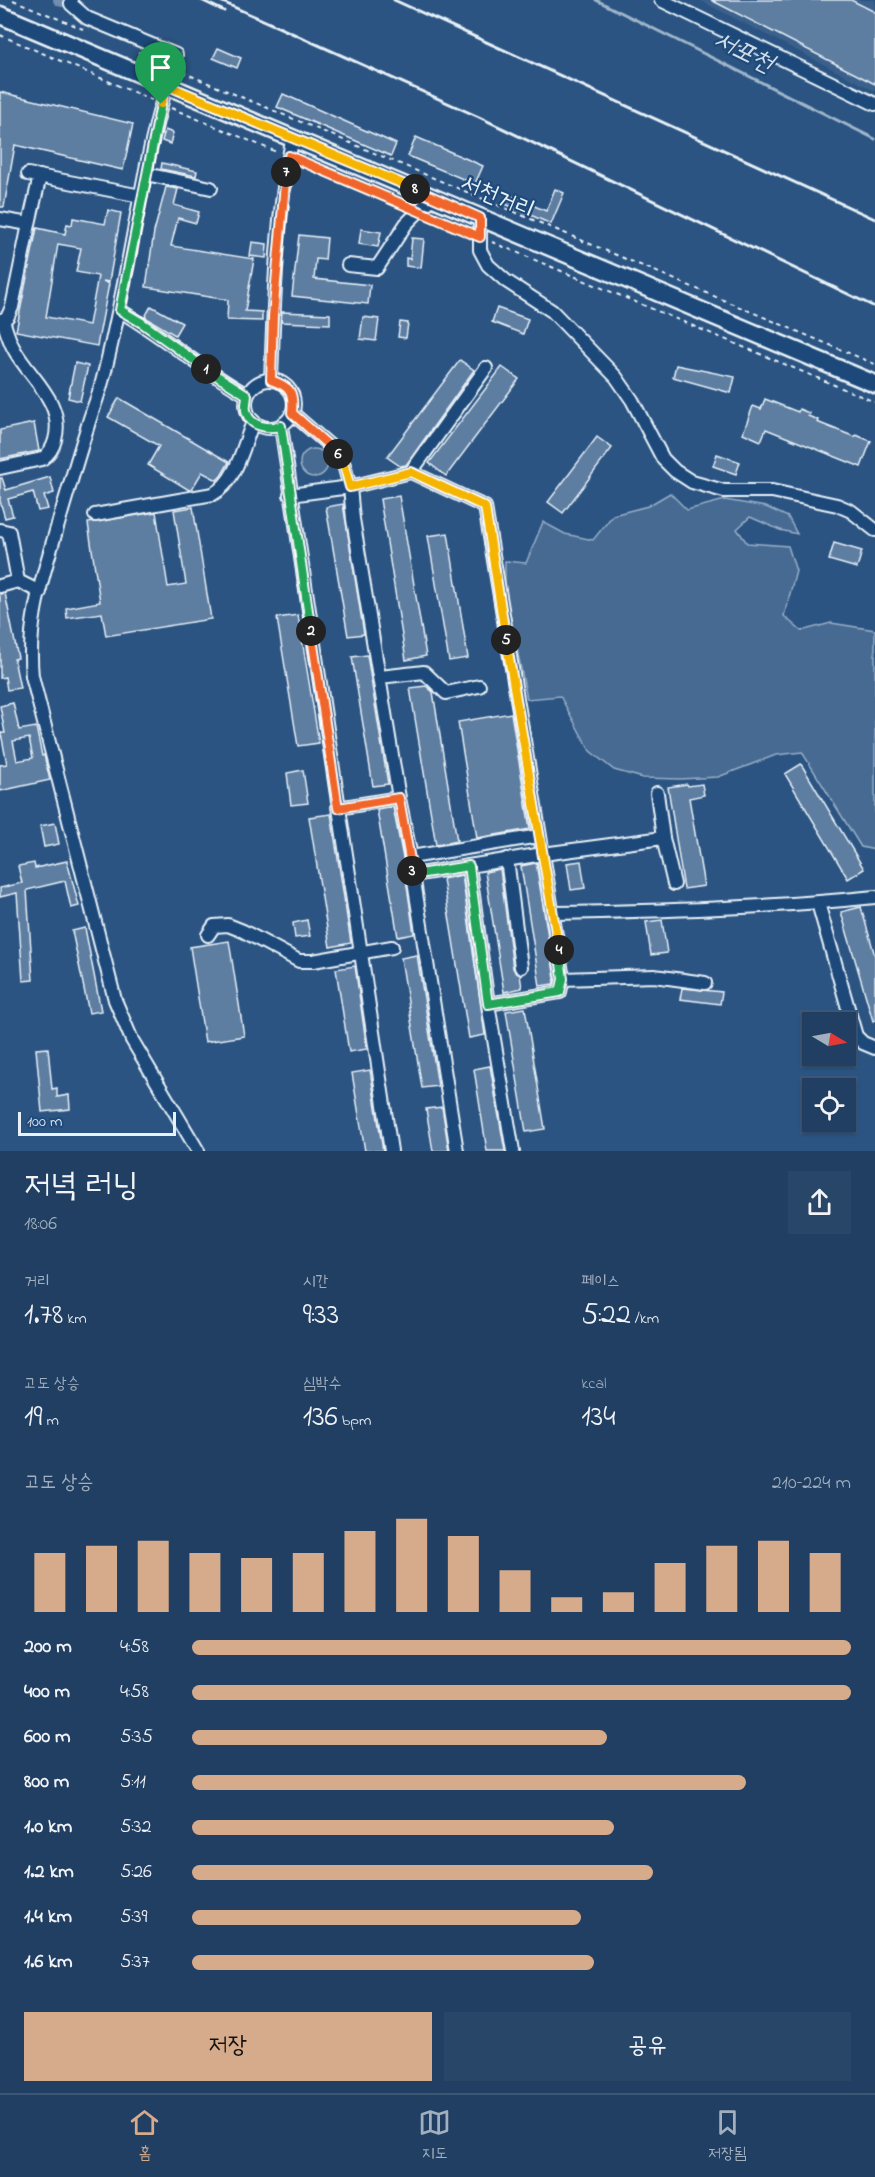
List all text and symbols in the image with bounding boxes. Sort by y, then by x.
water label: 서포천 [706,22,782,85]
pin [135,42,186,104]
icon: arrive [144,51,177,84]
pin: 7 [271,157,301,187]
text: 7 [283,160,289,184]
street label: 서천거리 [455,167,539,229]
pin: 8 [400,174,430,204]
text: 8 [412,177,418,201]
pin: 1 [191,354,221,384]
text: 1 [203,357,209,381]
pin: 6 [323,439,353,469]
text: 6 [334,442,342,466]
pin: 2 [296,616,326,646]
text: 2 [307,619,315,643]
pin: 5 [491,625,521,655]
text: 5 [501,628,511,652]
pin: 3 [397,856,427,886]
text: 3 [409,859,415,883]
pin: 4 [544,935,574,965]
text: 4 [556,938,562,962]
north arrow [802,1012,856,1066]
map controls [802,1012,856,1132]
button: locate [802,1078,856,1132]
scale bar [18,1109,176,1136]
text: 100 m [27,1110,62,1134]
text: 저녁 러닝 [24,1163,138,1211]
button: share [788,1171,851,1234]
text: 18:06 [24,1210,57,1239]
text: 거리 [24,1270,50,1294]
text: 시간 [303,1270,328,1294]
text: 페이스 [581,1270,620,1294]
text: 1.78 [24,1294,63,1338]
text: 9:33 [303,1294,339,1338]
text: 5:22 [581,1294,631,1338]
text: km [63,1307,87,1331]
text: /km [631,1307,659,1331]
text: 고도 상승 [24,1372,80,1396]
text: 심박수 [303,1372,341,1396]
text: kcal [581,1372,607,1396]
text: 19 [24,1396,43,1440]
text: 136 [303,1396,338,1440]
text: 134 [581,1396,616,1440]
text: m [43,1409,59,1433]
text: bpm [338,1409,371,1433]
text: 고도 상승 [24,1469,93,1498]
text: 210–224 m [772,1469,851,1498]
text: 200 m [24,1633,72,1662]
text: 4:58 [120,1633,149,1662]
text: 400 m [24,1678,70,1707]
text: 4:58 [120,1678,149,1707]
text: 600 m [24,1723,71,1752]
text: 5:35 [120,1723,153,1752]
text: 800 m [24,1768,69,1797]
text: 5:11 [120,1768,146,1797]
text: 1.0 km [24,1813,72,1842]
text: 5:32 [120,1813,151,1842]
text: 1.2 km [24,1858,74,1887]
text: 5:26 [120,1858,152,1887]
text: 1.4 km [24,1903,72,1932]
text: 5:39 [120,1903,147,1932]
text: 1.6 km [24,1948,73,1977]
text: 5:37 [120,1948,150,1977]
button: 저장 [24,2012,432,2081]
button: 공유 [444,2012,851,2081]
tab: 홈 [128,2106,161,2166]
tab: 지도 [418,2106,451,2166]
tab: 저장됨 [708,2106,747,2166]

